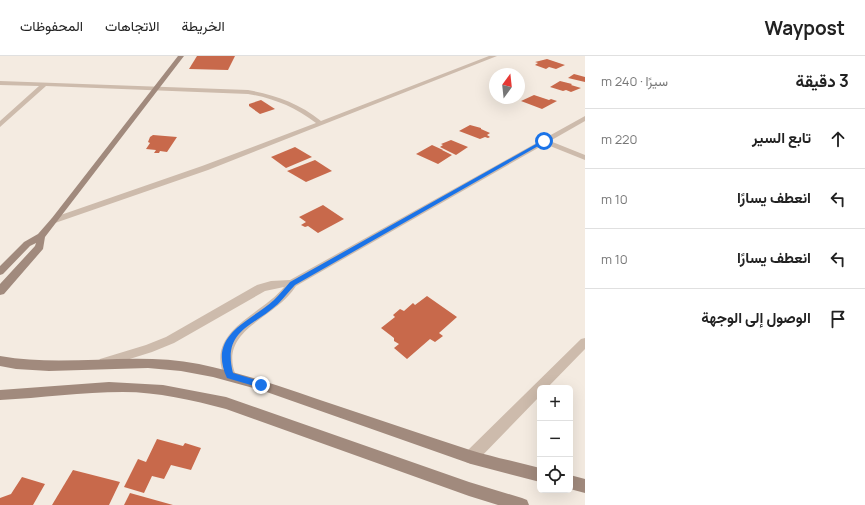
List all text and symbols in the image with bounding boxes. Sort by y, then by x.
text: Waypost [765,15,845,41]
text: المحفوظات [20,16,83,35]
text: الاتجاهات [105,16,159,35]
text: الخريطة [181,16,225,35]
north arrow [489,68,525,104]
text: 3 دقيقة [796,69,849,92]
text: سيرًا · 240 m [601,72,668,90]
text: تابع السير [752,127,811,148]
icon: ahead [827,128,849,150]
text: 220 m [601,130,637,148]
route start [535,132,553,150]
text: انعطف يسارًا [737,187,811,208]
icon: left [827,188,849,210]
text: 10 m [601,190,628,208]
text: انعطف يسارًا [737,247,811,268]
icon: left [827,248,849,270]
text: 10 m [601,250,628,268]
text: الوصول إلى الوجهة [701,307,811,328]
icon: arrive [827,308,849,330]
route end [252,376,270,394]
map controls [537,385,573,493]
button: + [537,385,573,421]
button: − [537,421,573,457]
button: locate [537,457,573,493]

